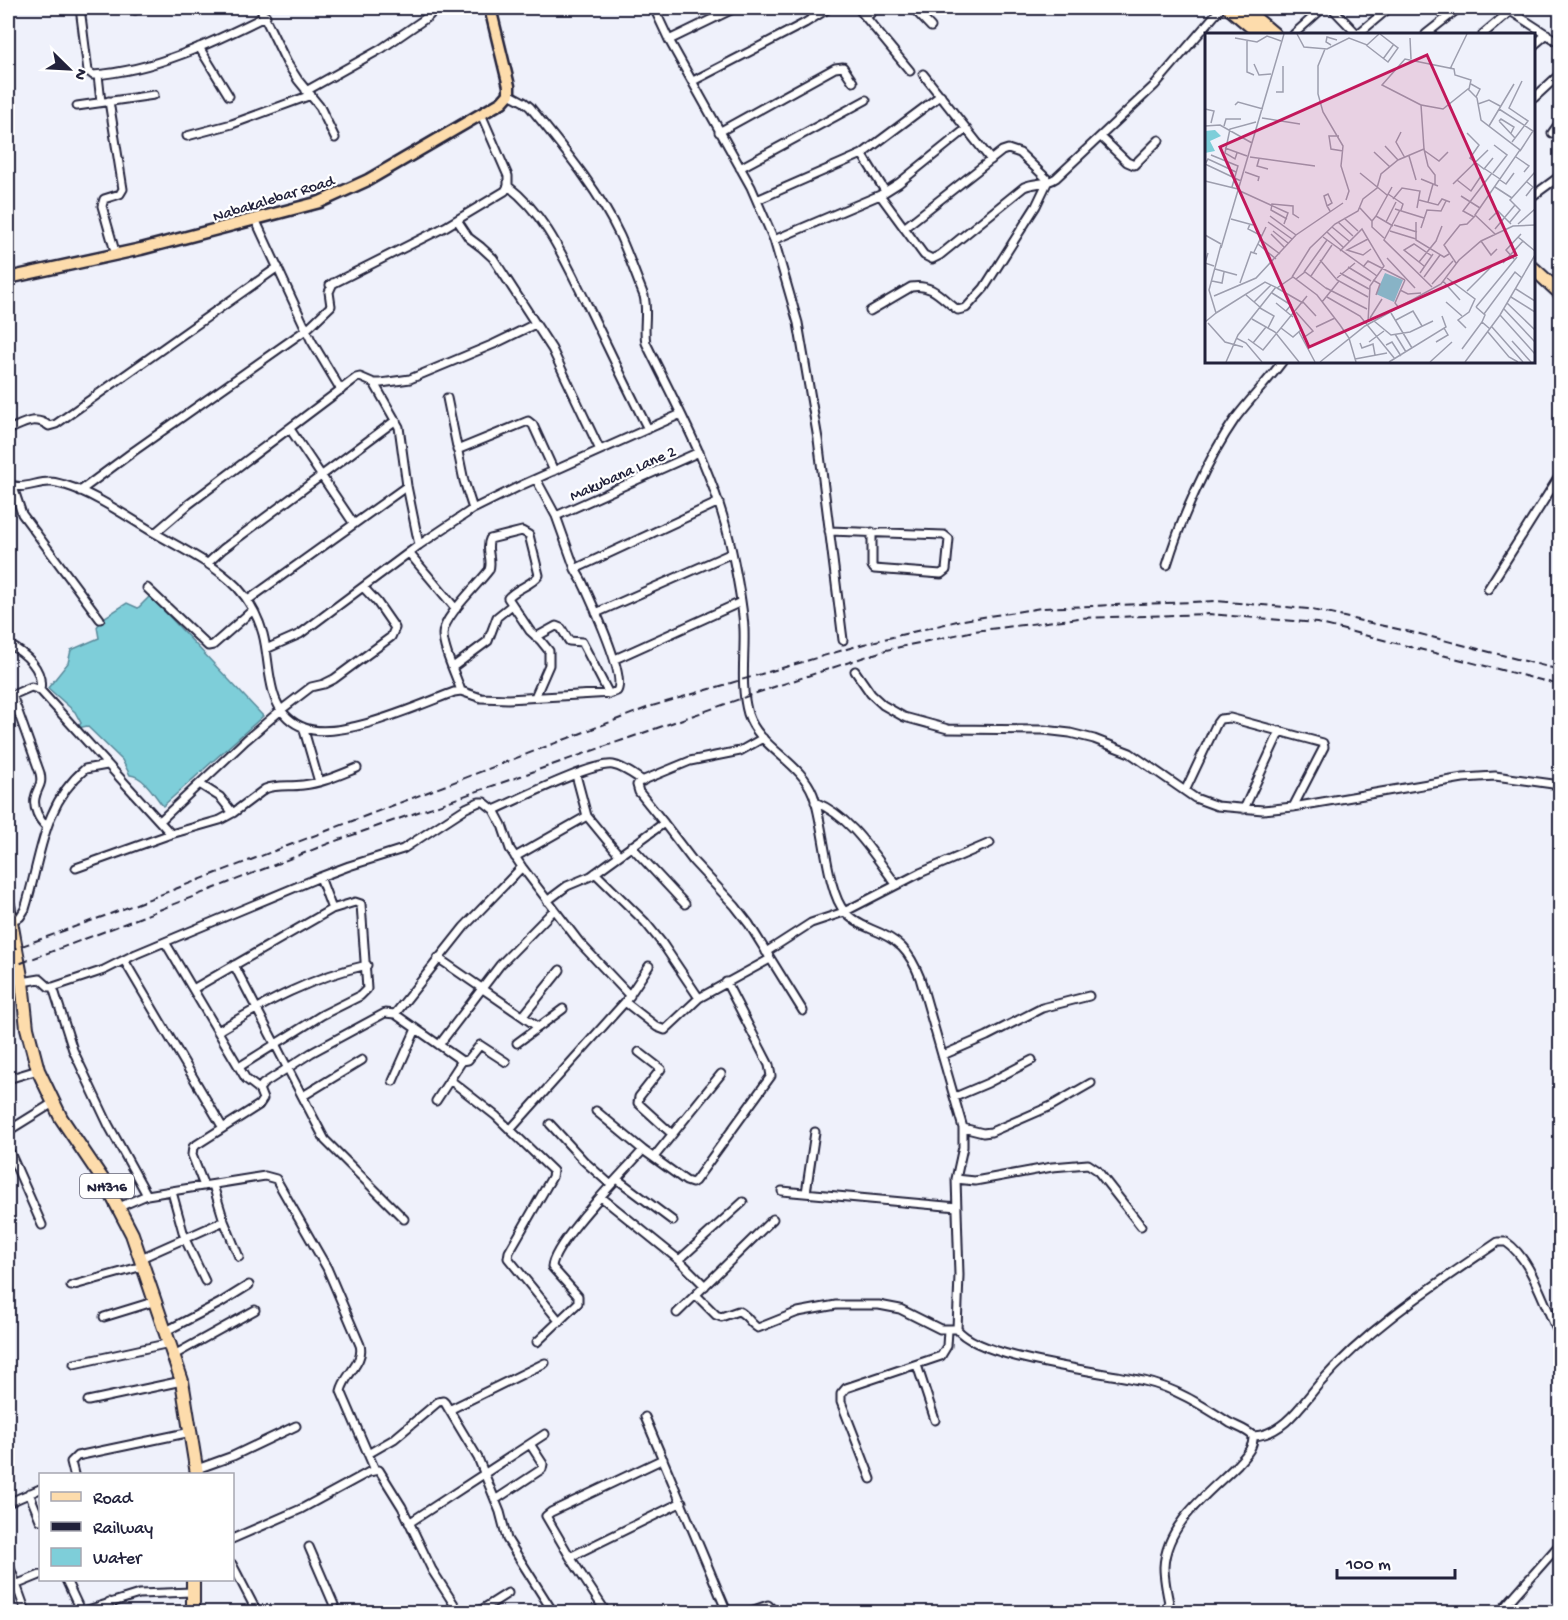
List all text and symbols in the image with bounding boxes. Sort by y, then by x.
inset map [1205,33,1535,363]
north arrow [39,39,99,99]
text: N [68,65,90,83]
street label: Nabakalebar Road [211,172,339,228]
street label: Makubana Lane 2 [567,443,680,507]
road number: NH316 [80,1174,134,1198]
legend [39,1473,234,1581]
text: Road [93,1489,134,1510]
text: Railway [93,1519,153,1540]
scale bar [1337,1542,1456,1580]
text: Water [93,1549,143,1570]
text: 100 m [1345,1555,1391,1576]

